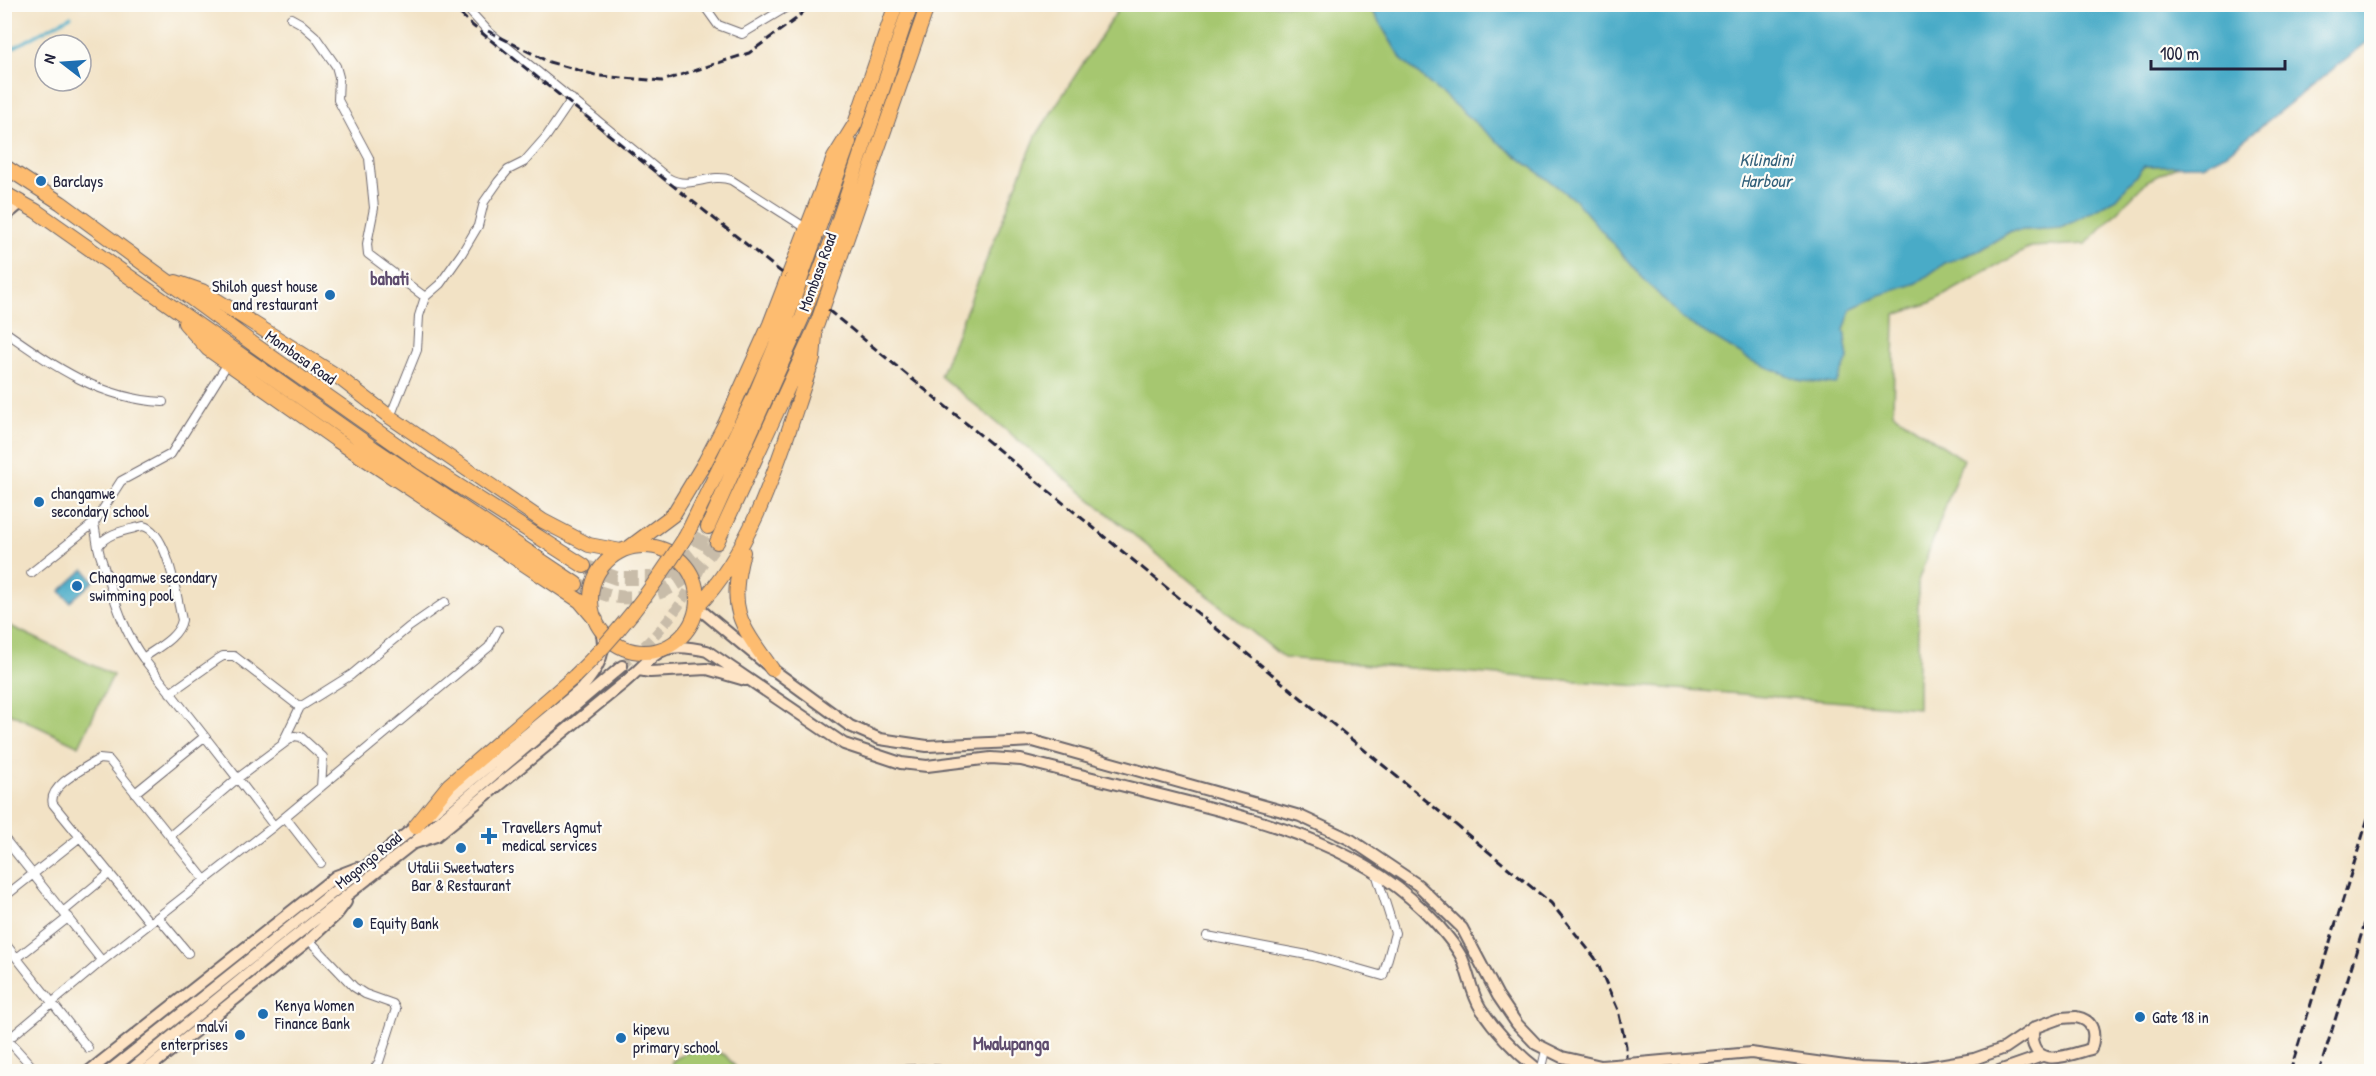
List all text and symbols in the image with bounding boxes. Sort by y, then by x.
north arrow [33,33,93,93]
scale bar [2151,33,2284,71]
text: 100 m [2160,41,2199,66]
text: N [37,51,61,66]
water label: Kilindini Harbour [1739,147,1795,193]
place label: Barclays [53,170,103,192]
marker: Barclays [34,174,48,188]
street label: Mombasa Road [793,230,841,314]
district label: bahati [370,266,410,291]
place label: Shiloh guest house and restaurant [212,275,319,315]
marker: Shiloh guest house and restaurant [323,288,337,302]
street label: Mombasa Road [261,324,341,390]
place label: changamwe secondary school [51,482,150,522]
marker: changamwe secondary school [32,495,46,509]
place label: Changamwe secondary swimming pool [89,566,218,606]
marker: Changamwe secondary swimming pool [70,579,84,593]
place label: Travellers Agmut medical services [502,816,602,856]
street label: Magongo Road [330,826,406,894]
marker: Travellers Agmut medical services [480,827,498,845]
marker: Utalii Sweetwaters Bar & Restaurant [454,841,468,855]
place label: Utalii Sweetwaters Bar & Restaurant [408,856,514,896]
place label: Equity Bank [370,912,439,934]
marker: Equity Bank [351,916,365,930]
place label: Kenya Women Finance Bank [274,994,354,1034]
place label: Gate 18 in [2152,1006,2209,1028]
marker: Kenya Women Finance Bank [256,1007,270,1021]
marker: Gate 18 in [2133,1010,2147,1024]
place label: malvi enterprises [161,1015,228,1055]
place label: kipevu primary school [633,1018,720,1058]
marker: malvi enterprises [233,1028,247,1042]
marker: kipevu primary school [614,1031,628,1045]
district label: Mwalupanga [973,1031,1050,1057]

